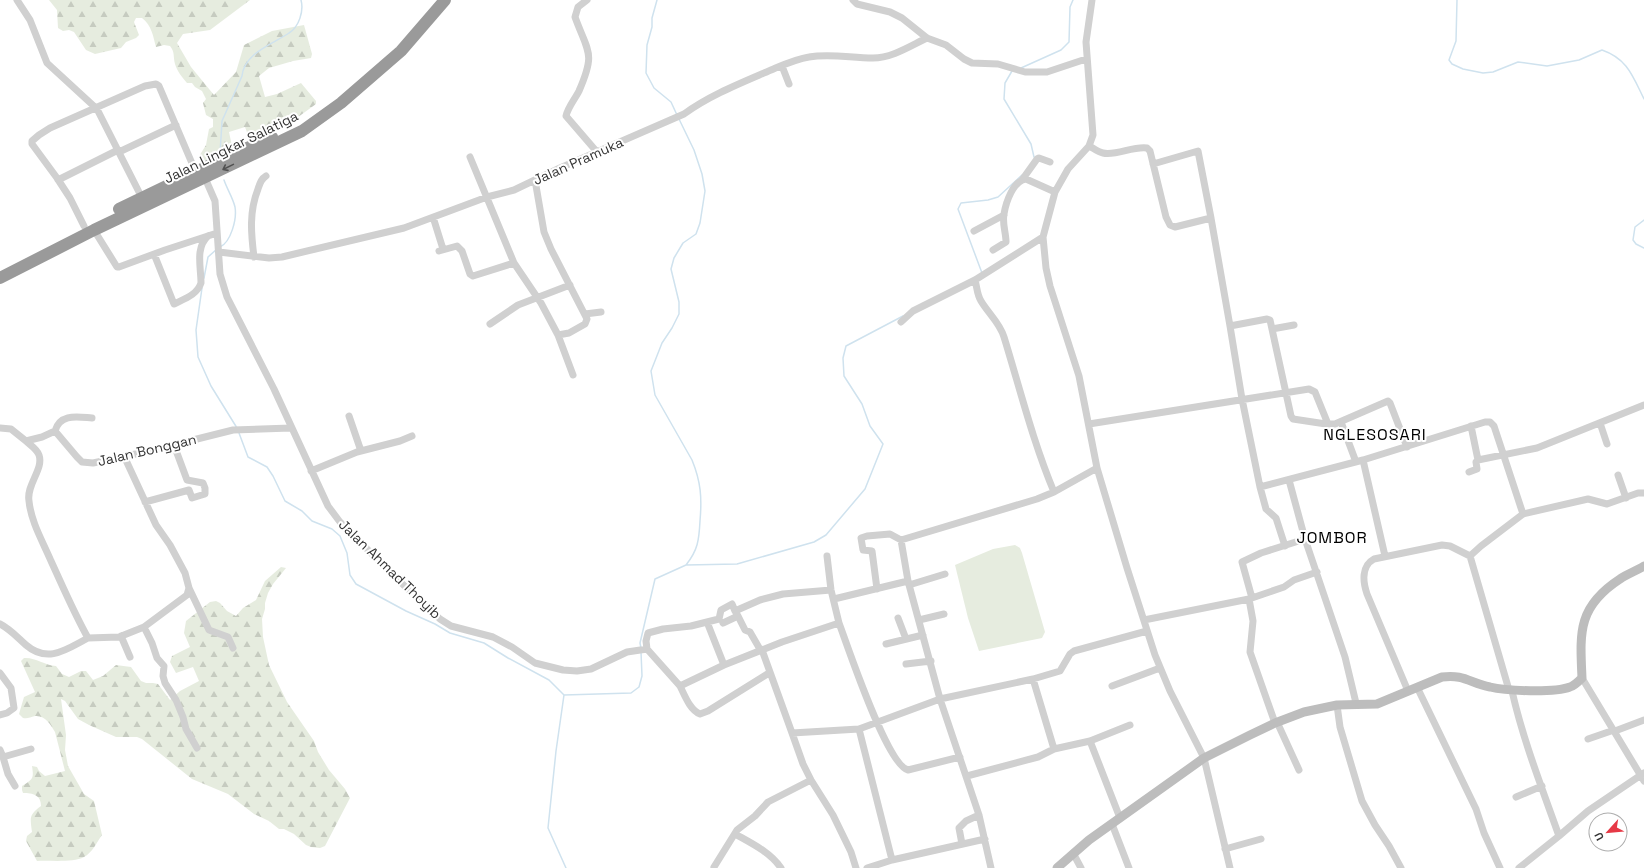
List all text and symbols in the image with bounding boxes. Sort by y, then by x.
street label: Jalan Lingkar Salatiga [161,107,301,187]
street label: Jalan Pramuka [530,133,626,189]
one-way arrow [222,164,234,171]
district label: NGLESOSARI [1323,424,1427,445]
street label: Jalan Bonggan [96,430,198,470]
street label: Jalan Ahmad Thoyib [335,515,445,623]
district label: JOMBOR [1296,527,1368,548]
north arrow [1588,812,1628,852]
text: U [1591,830,1607,843]

